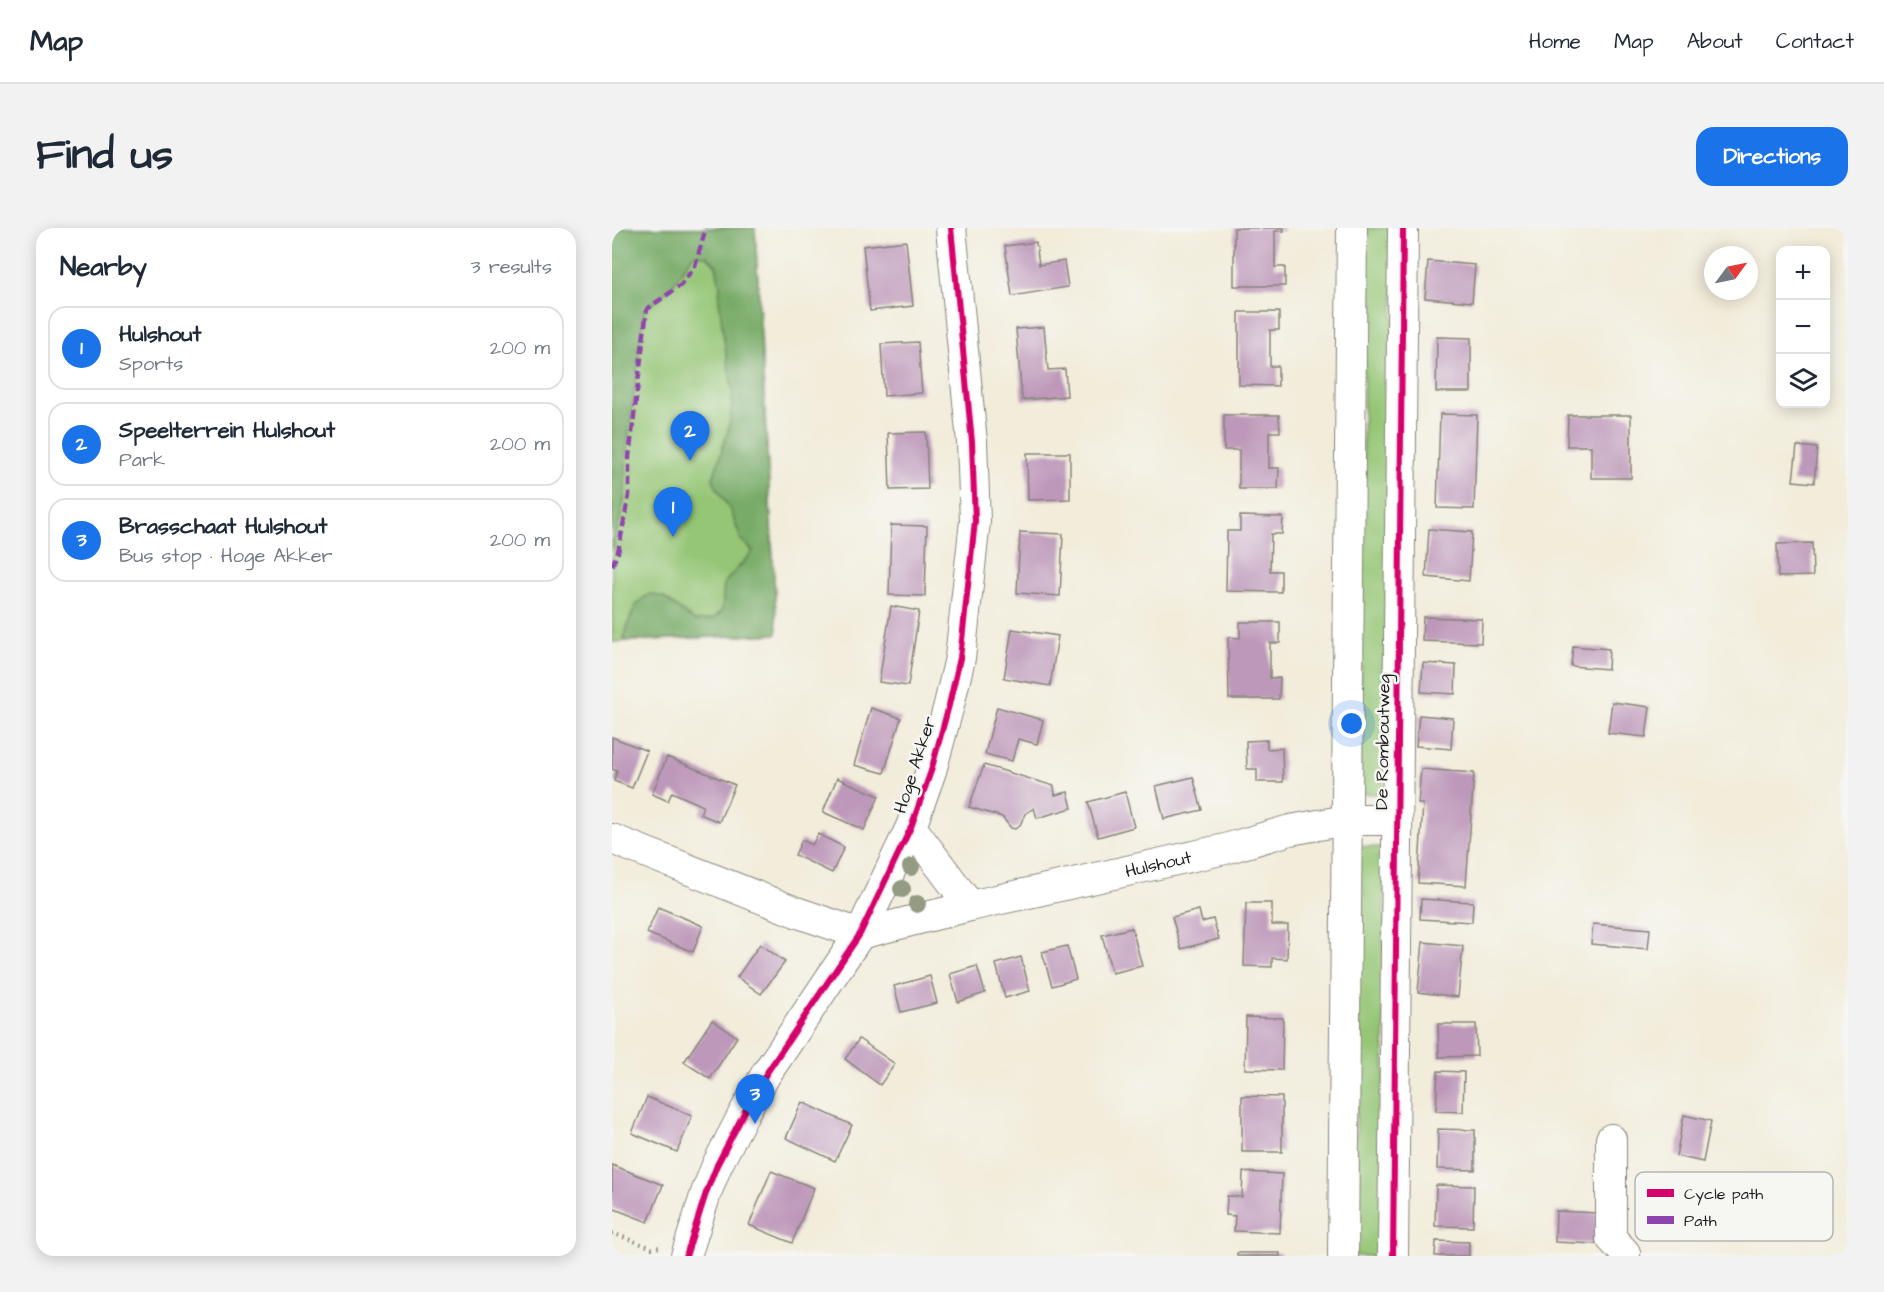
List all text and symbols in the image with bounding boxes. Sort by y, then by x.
text: Map [30,22,83,61]
text: Home [1529,27,1581,56]
text: Map [1614,27,1654,56]
text: About [1687,27,1743,56]
text: Contact [1776,27,1854,56]
text: Find us [36,127,173,185]
button: Directions [1696,127,1848,186]
north arrow [1704,246,1758,300]
map controls [1776,246,1830,408]
button: + [1776,246,1830,300]
text: Nearby [60,249,147,285]
text: 3 results [470,253,552,281]
button: − [1776,300,1830,354]
text: Hulshout [119,319,201,350]
text: 1 [80,334,83,362]
text: 200 m [490,334,550,362]
text: Sports [119,350,183,378]
button: layers [1776,354,1830,408]
pin: 2 [670,412,710,461]
text: Speelterrein Hulshout [119,415,335,446]
text: 2 [76,430,87,458]
text: 200 m [490,430,550,458]
text: Park [119,446,165,474]
pin: 1 [654,488,692,537]
text: Brasschaat Hulshout [119,511,327,542]
text: 3 [76,526,87,554]
text: 200 m [490,526,550,554]
text: Bus stop · Hoge Akker [119,542,333,570]
street label: De Romboutweg [1369,674,1398,810]
your location [1337,709,1366,738]
street label: Hoge Akker [888,713,943,817]
street label: Hulshout [1123,844,1195,883]
pin: 3 [736,1074,774,1124]
legend [1635,1172,1833,1241]
text: Cycle path [1684,1183,1763,1206]
text: Path [1684,1210,1717,1232]

